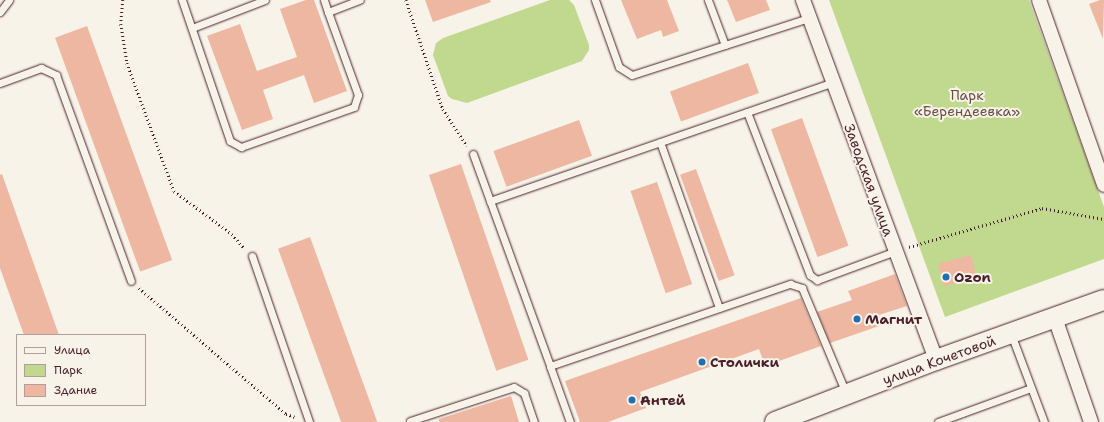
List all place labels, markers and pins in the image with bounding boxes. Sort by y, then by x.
place label: Ozon [954,269,991,285]
marker: Ozon [941,272,951,282]
place label: Магнит [865,311,922,327]
marker: Магнит [852,314,862,324]
place label: Столички [710,354,779,370]
marker: Столички [697,357,707,367]
place label: Антей [640,392,685,408]
marker: Антей [627,395,637,405]

